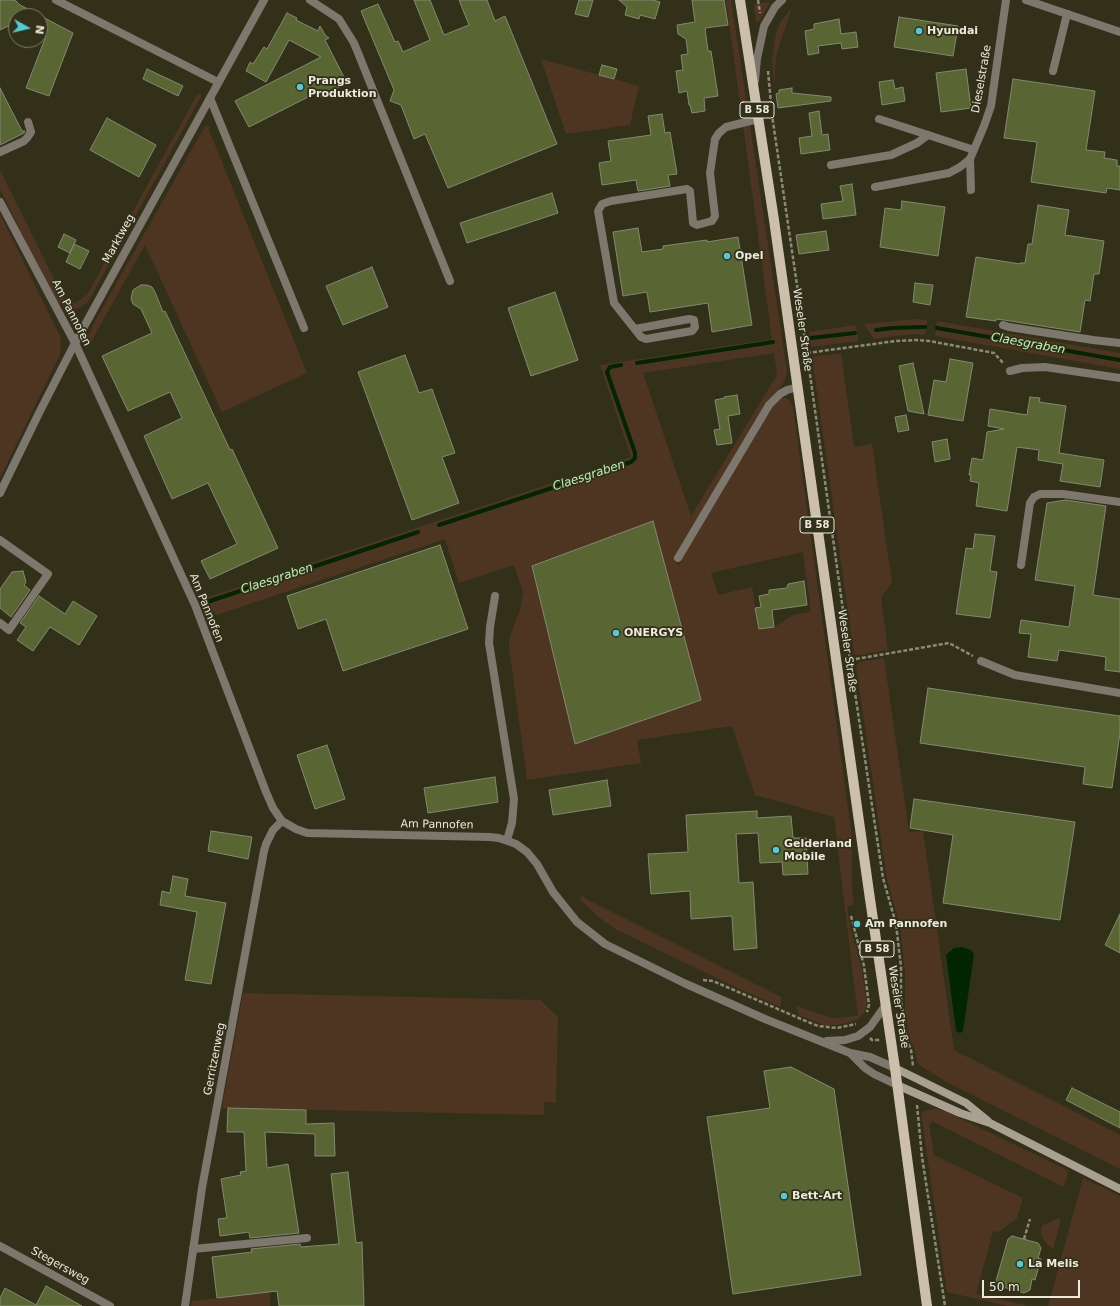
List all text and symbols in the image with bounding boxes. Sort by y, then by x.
north arrow [8,8,48,48]
text: N [32,24,46,35]
place label: Hyundai [927,24,978,38]
marker: Hyundai [914,26,924,36]
street label: Dieselstraße [970,44,994,114]
place label: Prangs Produktion [308,74,376,100]
marker: Prangs Produktion [295,82,305,92]
road number: B 58 [740,102,774,118]
street label: Marktweg [100,212,138,266]
place label: Opel [735,249,763,263]
marker: Opel [722,251,732,261]
street label: Am Pannofen [49,278,93,348]
street label: Weseler Straße [790,288,814,372]
water label: Claesgraben [990,330,1066,358]
water label: Claesgraben [551,458,627,494]
road number: B 58 [800,517,834,533]
water label: Claesgraben [239,561,315,597]
street label: Am Pannofen [186,572,226,644]
street label: Weseler Straße [835,609,859,693]
place label: ONERGYS [624,626,683,640]
marker: ONERGYS [611,628,621,638]
street label: Am Pannofen [400,818,474,832]
place label: Gelderland Mobile [784,837,852,863]
marker: Gelderland Mobile [771,845,781,855]
place label: Am Pannofen [865,917,947,931]
marker: Am Pannofen [852,919,862,929]
road number: B 58 [860,941,894,957]
street label: Weseler Straße [885,965,911,1049]
street label: Gerritzenweg [201,1022,229,1096]
place label: Bett-Art [792,1189,842,1203]
marker: Bett-Art [779,1191,789,1201]
street label: Stegersweg [28,1245,92,1287]
place label: La Melis [1028,1257,1079,1271]
marker: La Melis [1015,1259,1025,1269]
scale bar [984,1272,1082,1298]
text: 50 m [989,1280,1020,1294]

